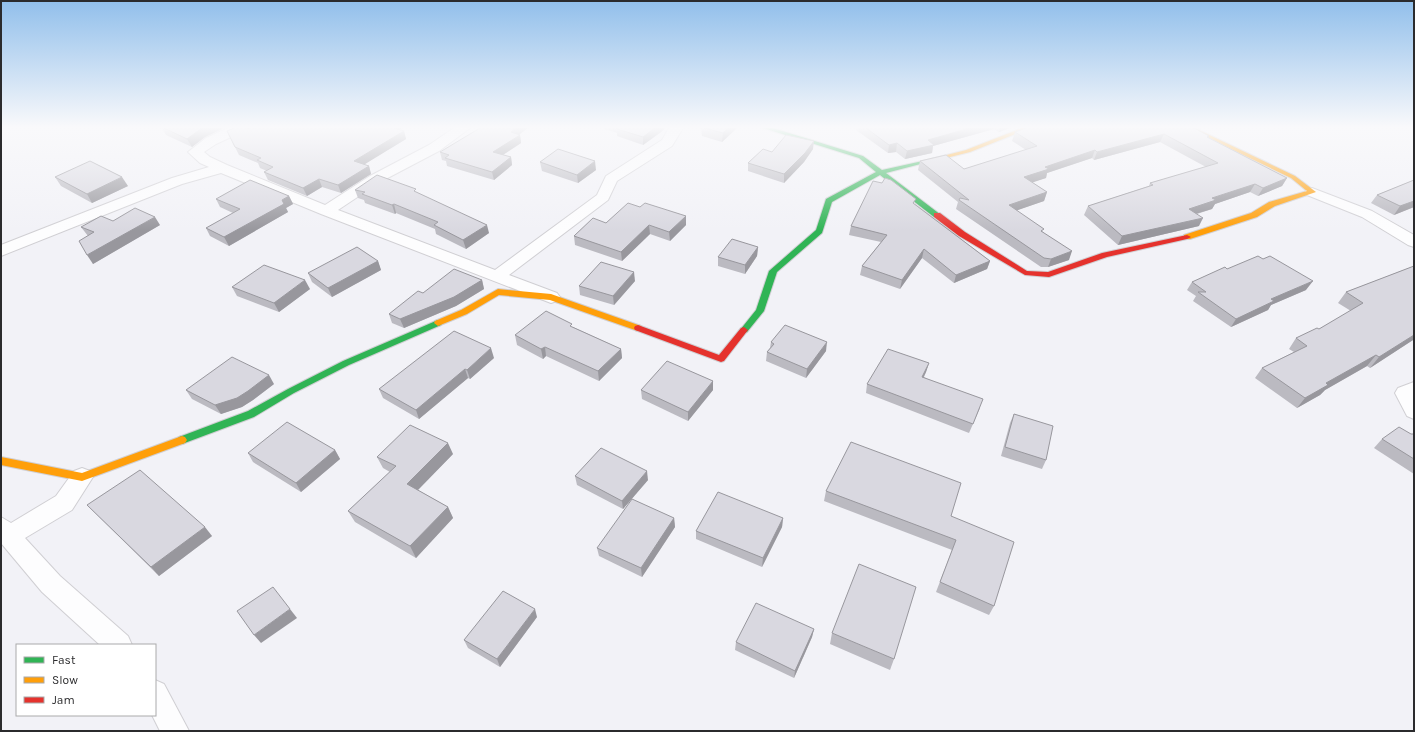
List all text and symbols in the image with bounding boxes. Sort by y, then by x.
legend [16,644,156,716]
text: Fast [52,653,76,667]
text: Slow [52,673,78,687]
text: Jam [52,693,75,707]

